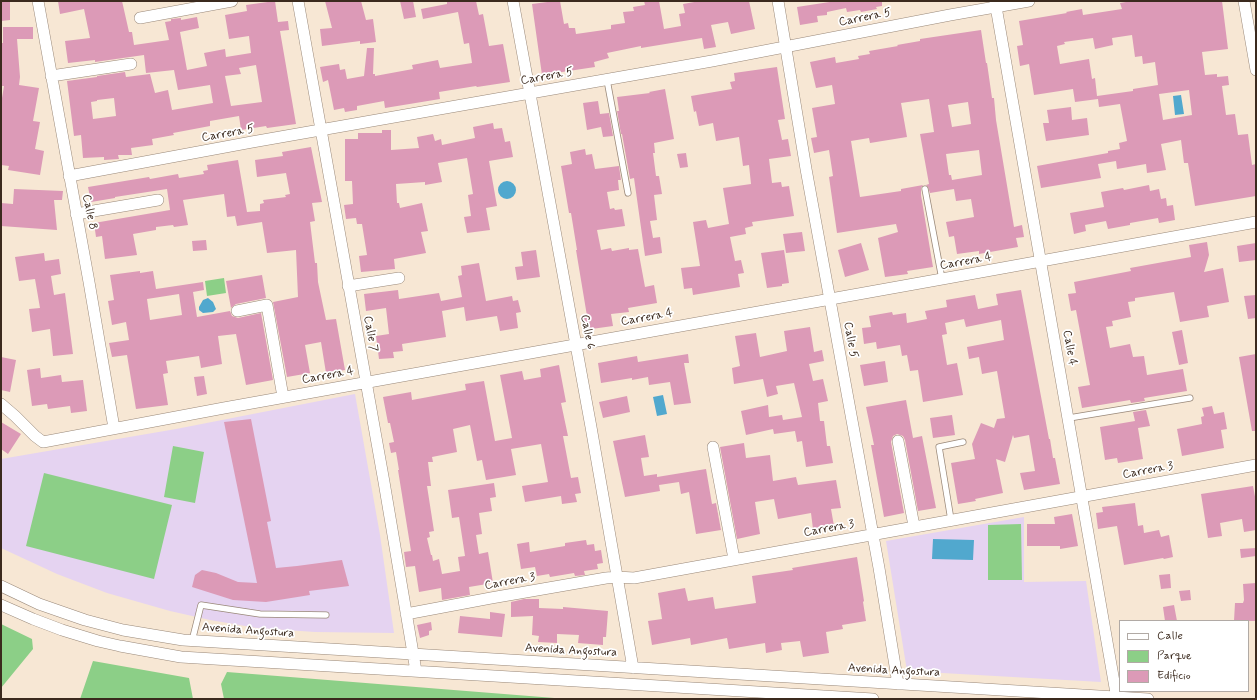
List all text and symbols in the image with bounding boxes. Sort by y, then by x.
street label: Carrera 5 [838,6,892,30]
street label: Carrera 5 [520,65,574,89]
street label: Carrera 5 [201,122,255,146]
street label: Calle 8 [79,193,99,231]
street label: Carrera 4 [939,250,993,274]
street label: Carrera 4 [620,306,674,330]
street label: Calle 6 [577,313,597,351]
street label: Calle 7 [360,315,380,353]
street label: Calle 5 [840,321,860,359]
street label: Calle 4 [1059,329,1079,367]
street label: Carrera 4 [301,364,355,388]
street label: Carrera 3 [1122,459,1174,483]
street label: Carrera 3 [803,517,855,541]
street label: Carrera 3 [484,570,536,594]
legend [1119,620,1249,692]
street label: Avenida Angostura [201,621,295,641]
text: Calle [1157,628,1183,644]
street label: Avenida Angostura [525,641,617,661]
text: Parque [1157,648,1192,664]
street label: Avenida Angostura [848,661,940,681]
text: Edificio [1157,668,1191,684]

